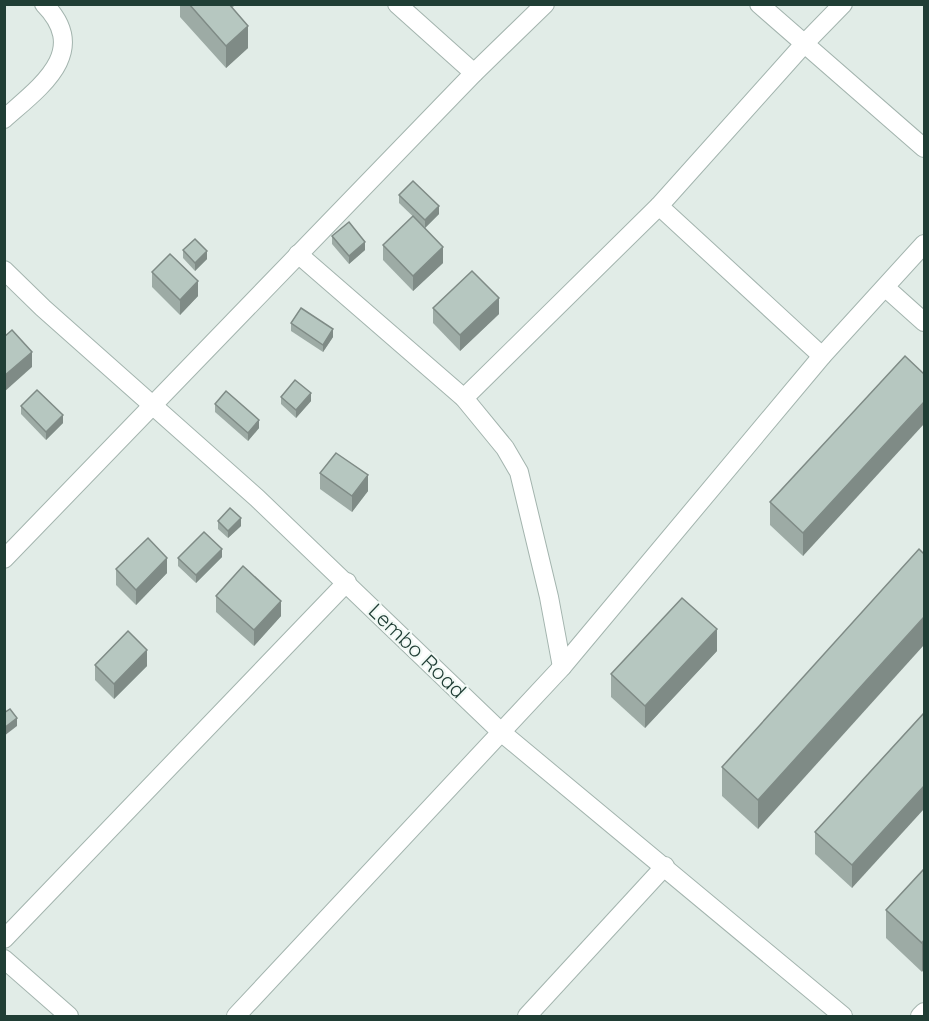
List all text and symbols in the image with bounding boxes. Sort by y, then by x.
street label: Lembo Road [364,597,472,703]

